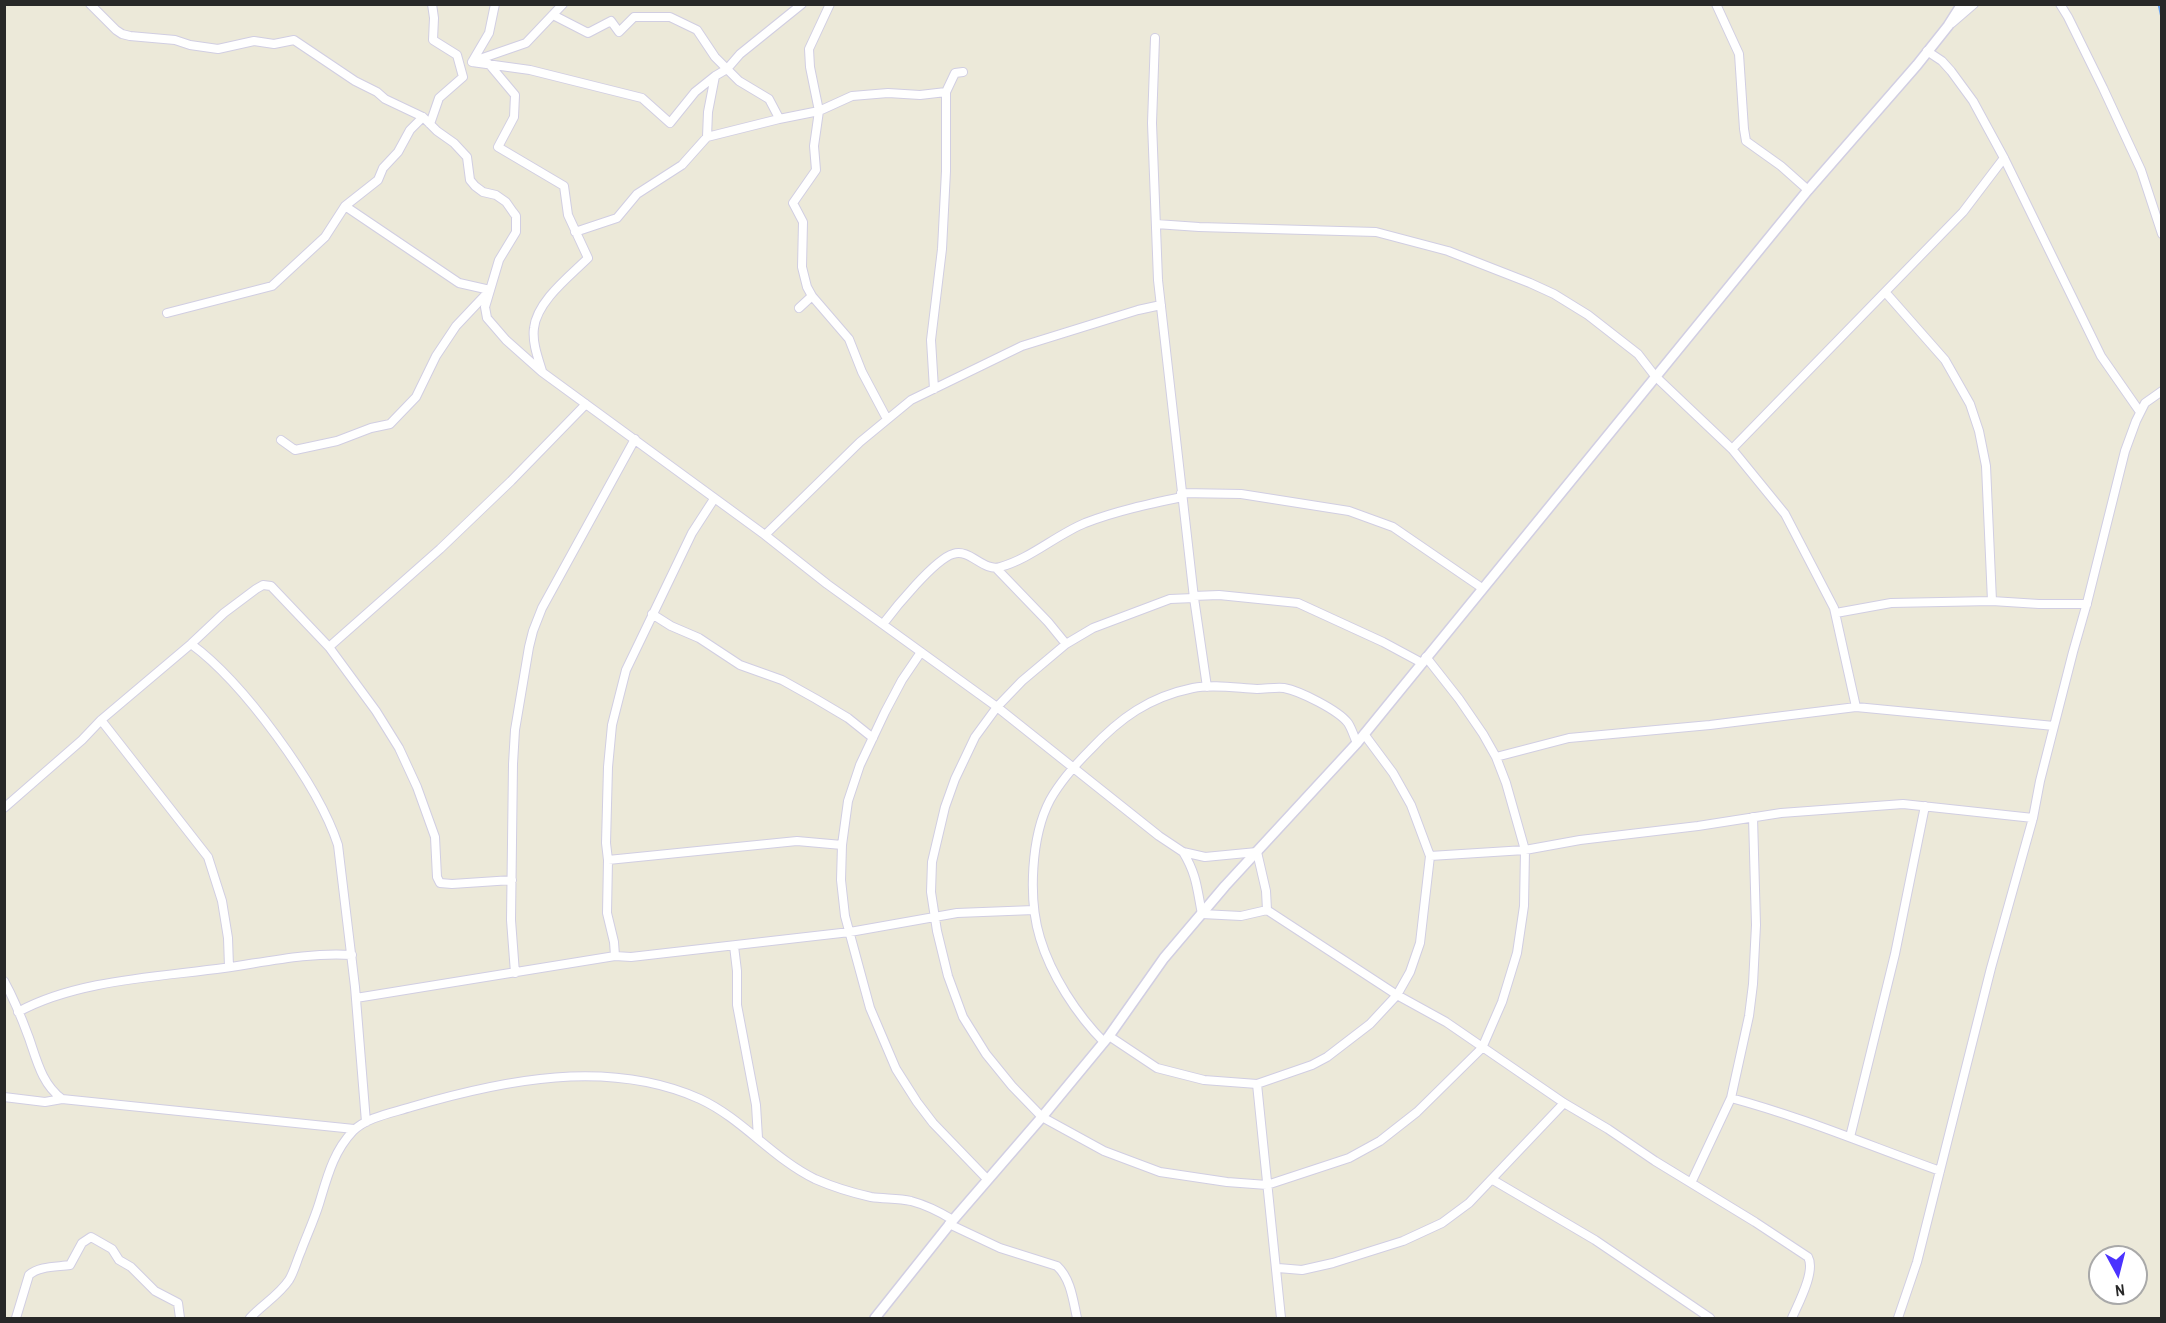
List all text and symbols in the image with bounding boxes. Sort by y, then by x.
north arrow [2088,1245,2148,1305]
text: N [2114,1279,2126,1302]

